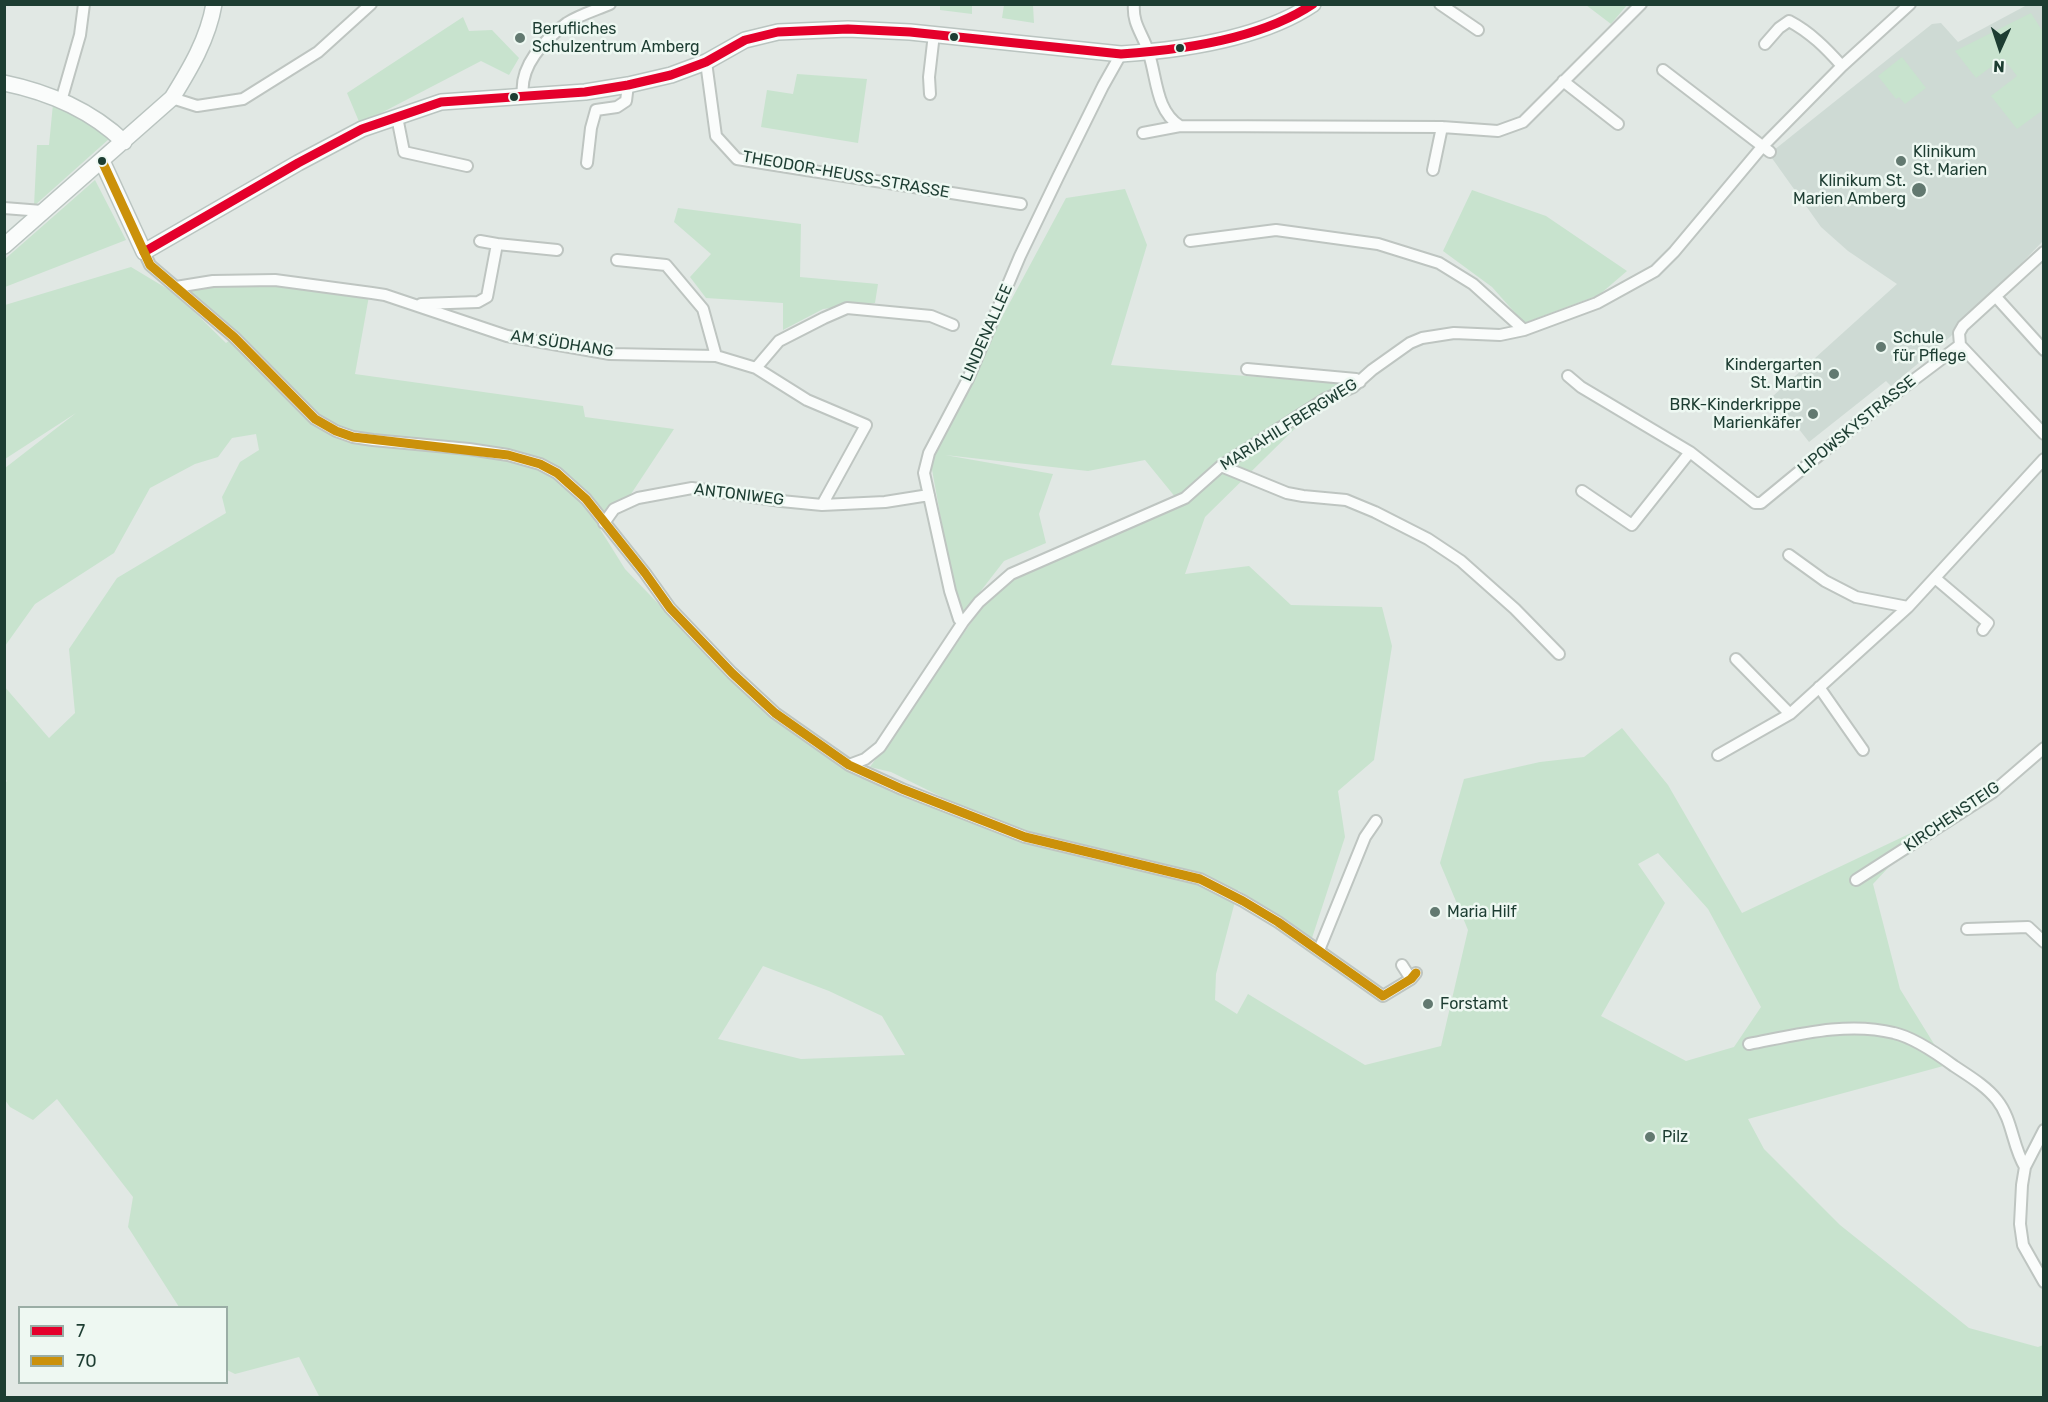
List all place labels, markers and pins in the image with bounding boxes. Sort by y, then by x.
place label: Berufliches Schulzentrum Amberg [532,19,700,57]
marker: Berufliches Schulzentrum Amberg [513,31,527,45]
unlabelled marker [948,31,960,43]
unlabelled marker [1174,42,1186,54]
unlabelled marker [508,91,520,103]
place label: Klinikum St. Marien [1913,142,1987,180]
marker: Klinikum St. Marien [1894,154,1908,168]
unlabelled marker [96,155,108,167]
place label: Klinikum St. Marien Amberg [1793,171,1906,209]
marker: Klinikum St. Marien Amberg [1910,181,1928,199]
place label: Schule für Pflege [1893,328,1966,366]
marker: Schule für Pflege [1874,340,1888,354]
place label: Kindergarten St. Martin [1725,355,1822,393]
marker: Kindergarten St. Martin [1827,367,1841,381]
place label: BRK-Kinderkrippe Marienkäfer [1670,395,1801,433]
marker: BRK-Kinderkrippe Marienkäfer [1806,407,1820,421]
place label: Maria Hilf [1447,902,1517,922]
marker: Maria Hilf [1428,905,1442,919]
place label: Forstamt [1440,994,1508,1014]
marker: Forstamt [1421,997,1435,1011]
place label: Pilz [1662,1127,1688,1147]
marker: Pilz [1643,1130,1657,1144]

